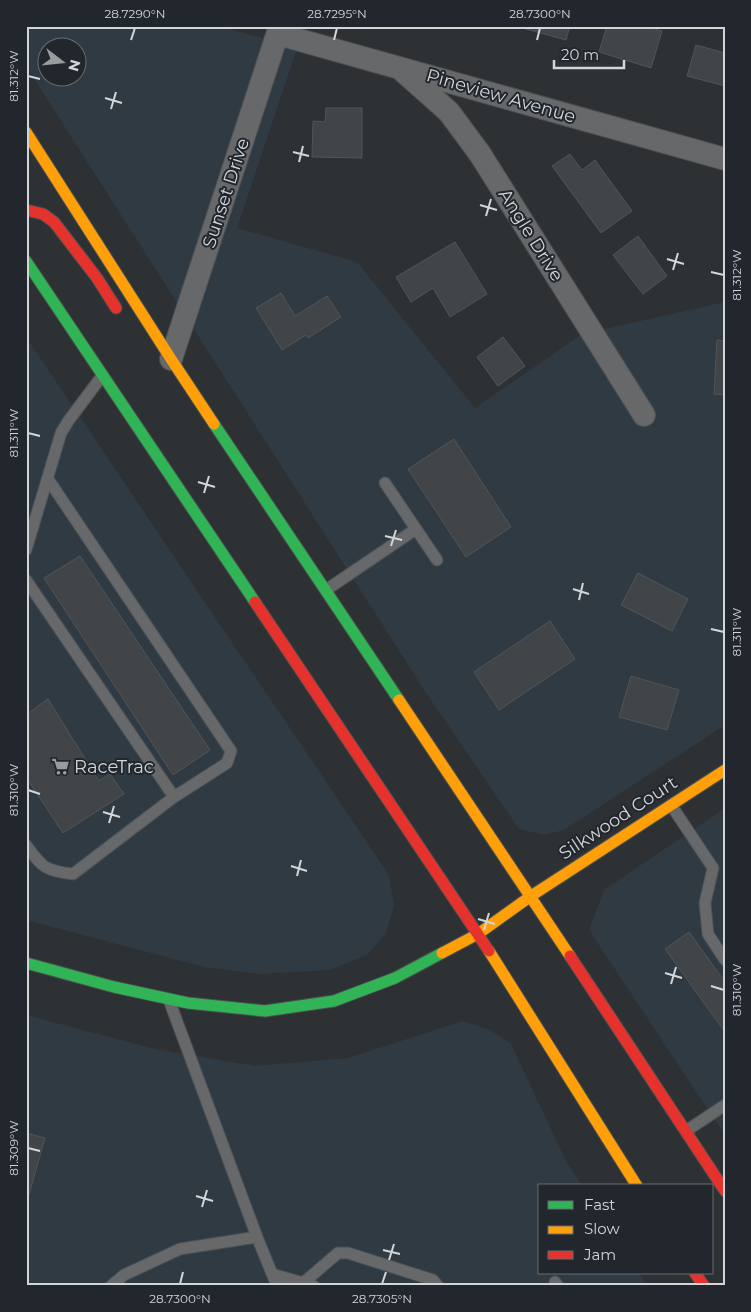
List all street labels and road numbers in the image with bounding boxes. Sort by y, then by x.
street label: Pineview Avenue [424,64,578,128]
street label: Sunset Drive [198,135,254,251]
street label: Angle Drive [494,185,568,285]
street label: Silkwood Court [555,772,681,864]

